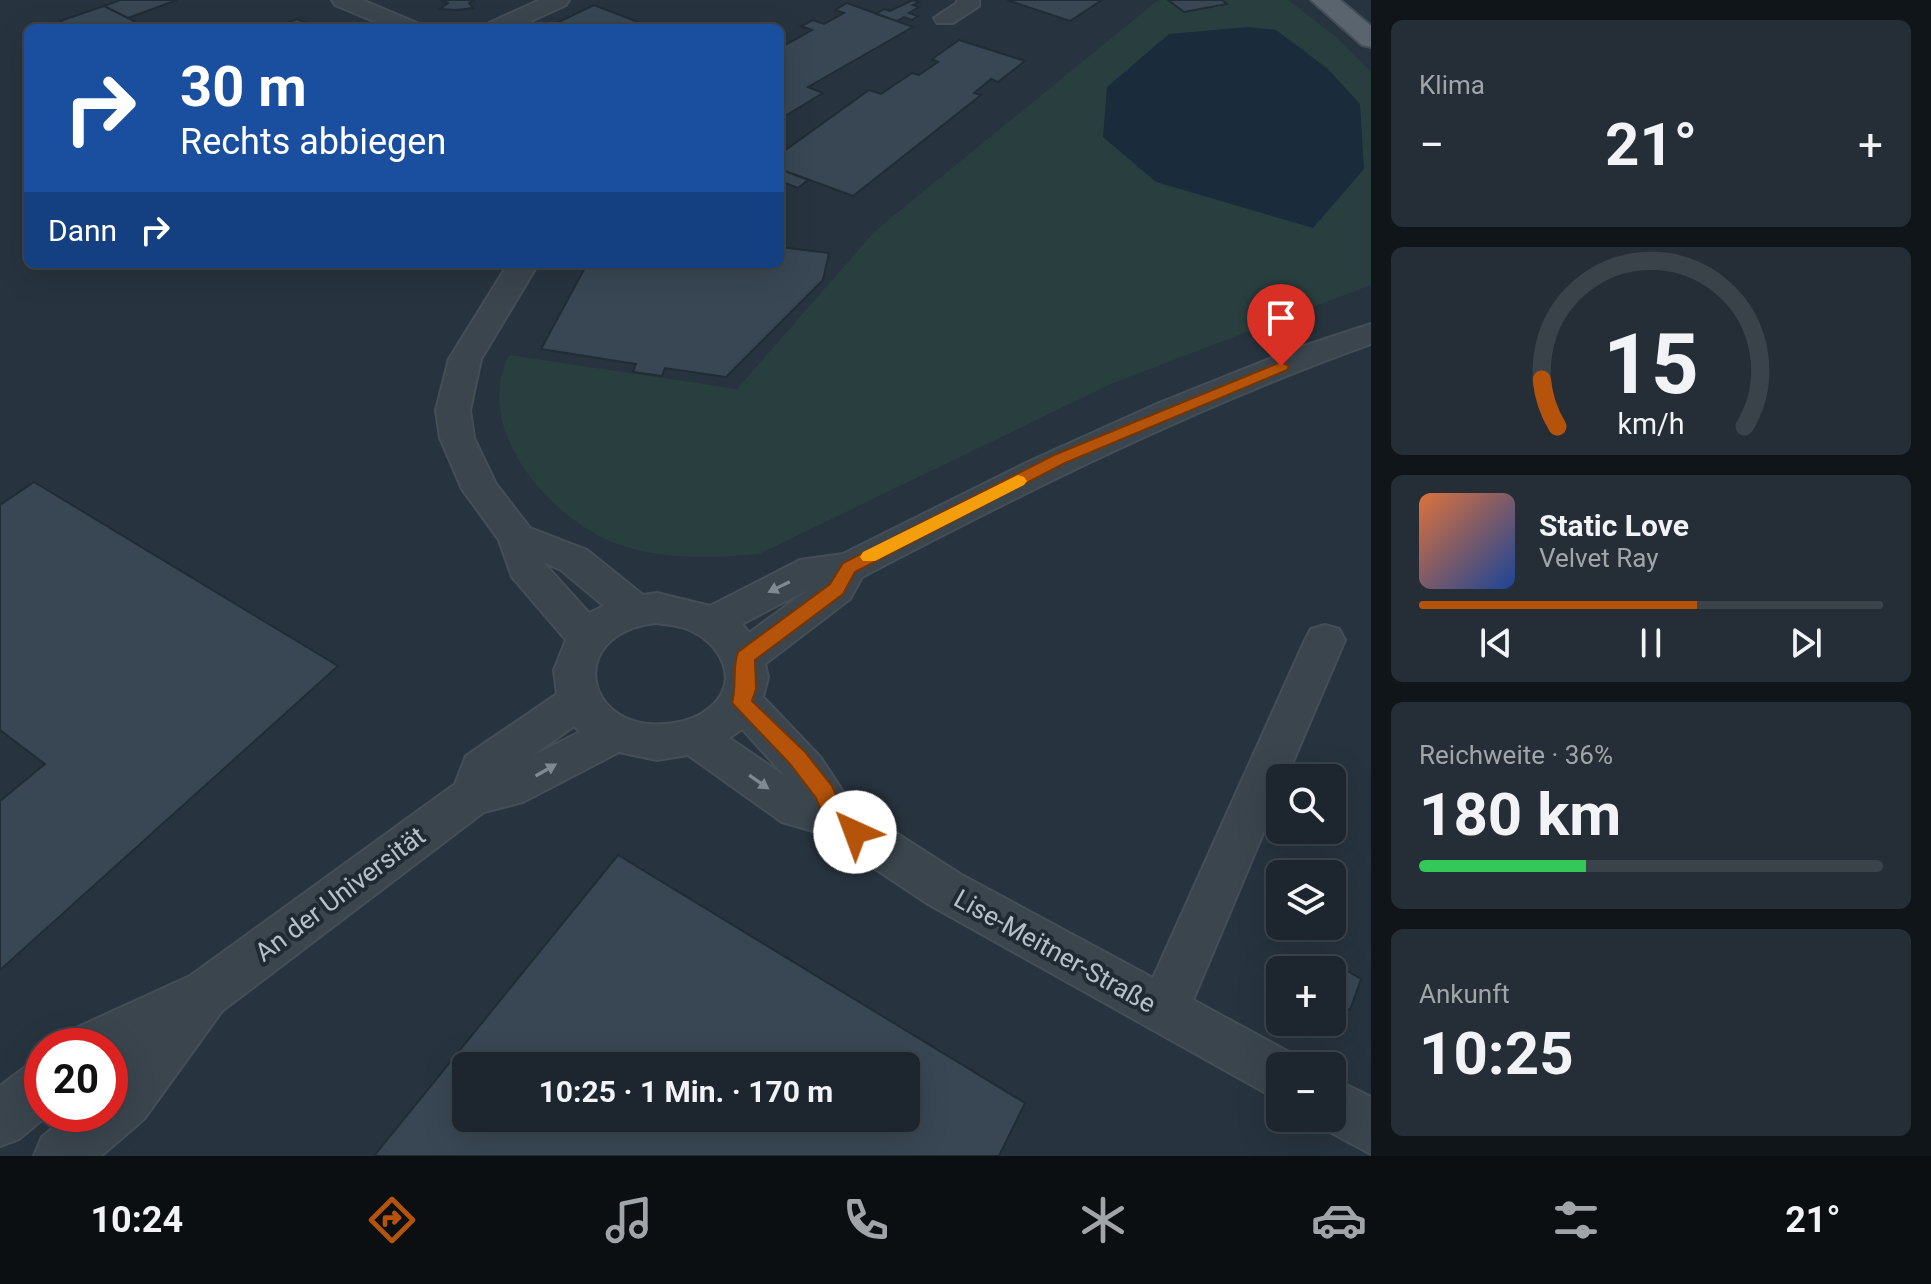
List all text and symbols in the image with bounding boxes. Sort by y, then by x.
text: 30 m [180,54,307,120]
icon: right [48,56,152,160]
text: Klima [1419,70,1485,100]
text: 21° [1605,109,1697,180]
text: − [1419,119,1444,171]
text: + [1858,119,1883,171]
text: Rechts abbiegen [180,121,446,163]
icon: right [133,208,177,252]
text: Dann [48,213,117,248]
pin [1247,284,1315,366]
icon: arrive [1259,296,1303,340]
text: 15 [1603,316,1699,413]
text: km/h [1617,407,1685,441]
text: Static Love [1539,508,1689,543]
text: Velvet Ray [1539,543,1659,573]
one-way arrow [768,580,791,593]
icon: previous [1474,621,1518,665]
icon: pause [1629,621,1673,665]
icon: next [1784,621,1828,665]
text: Reichweite · 36% [1419,740,1613,770]
one-way arrow [535,763,557,777]
map controls [1266,764,1346,1132]
button: search [1266,764,1346,844]
one-way arrow [748,774,769,789]
text: 180 km [1419,779,1621,850]
position arrow [813,790,897,874]
street label: An der Universität [249,820,431,968]
button: layers [1266,860,1346,940]
street label: Lise-Meitner-Straße [949,883,1161,1019]
button: + [1266,956,1346,1036]
text: Ankunft [1419,979,1510,1009]
text: 10:25 [1419,1018,1574,1089]
speed limit sign: 20 [24,1028,128,1132]
button: − [1266,1052,1346,1132]
text: 10:25 · 1 Min. · 170 m [539,1074,833,1109]
icon: directions [364,1192,420,1248]
icon: music [601,1192,657,1248]
icon: phone [838,1192,894,1248]
icon: climate [1075,1192,1131,1248]
icon: car [1311,1192,1367,1248]
icon: filters [1548,1192,1604,1248]
text: 10:24 [90,1199,183,1241]
text: 21° [1785,1199,1841,1241]

